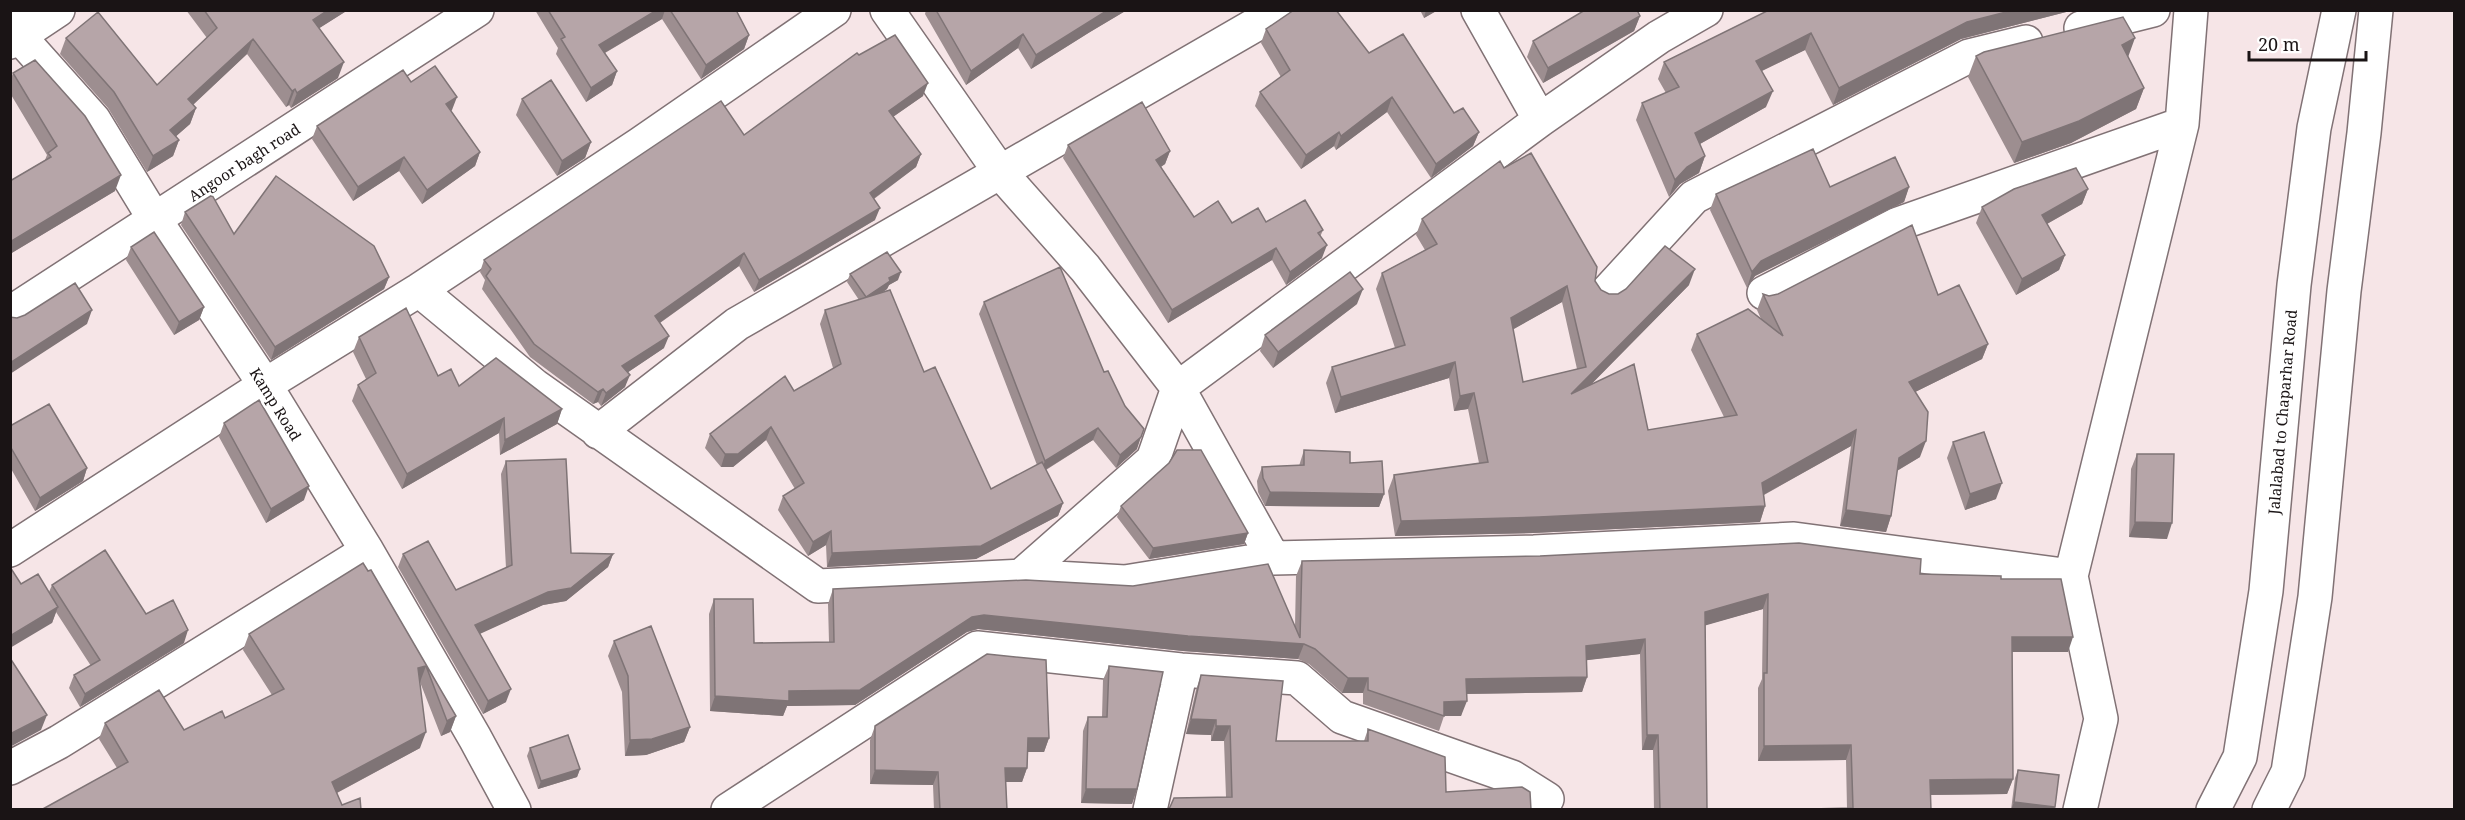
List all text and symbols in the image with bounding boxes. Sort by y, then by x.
scale bar [2249,24,2366,62]
text: 20 m [2258,32,2300,56]
street label: Angoor bagh road [184,118,304,206]
street label: Jalalabad to Chaparhar Road [2263,309,2301,516]
street label: Kamp Road [246,364,306,444]

